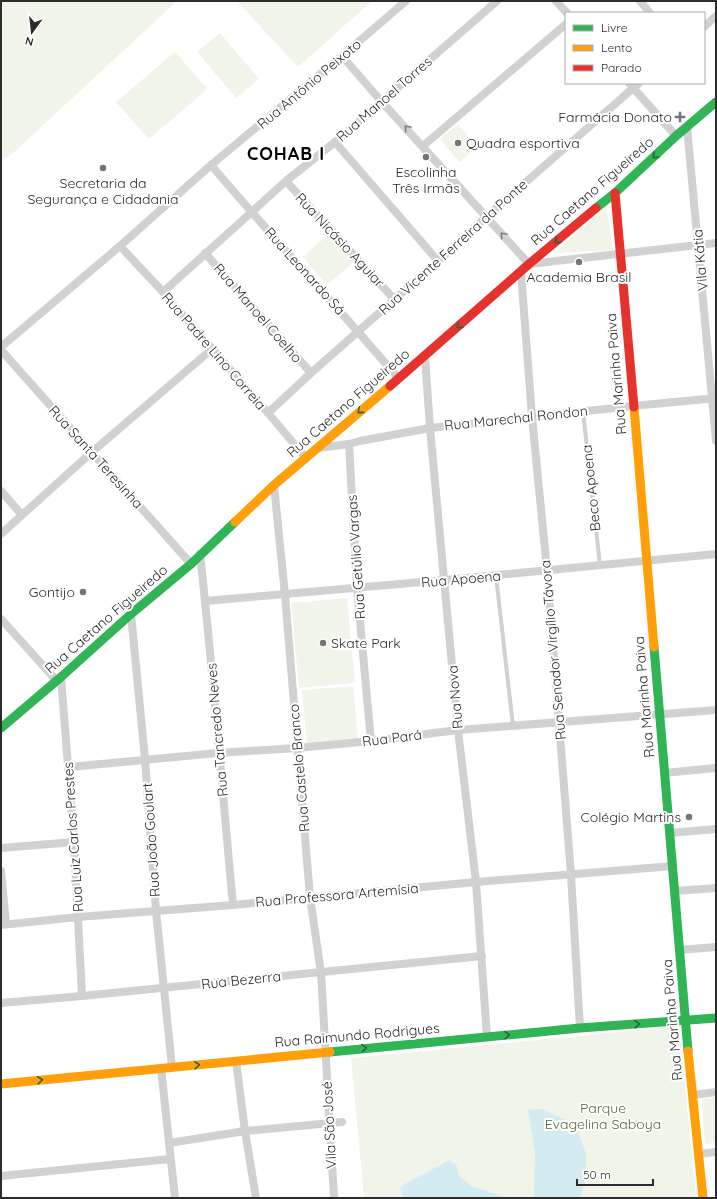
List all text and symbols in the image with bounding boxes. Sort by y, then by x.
north arrow [12,12,52,52]
legend [565,12,705,84]
text: Livre [601,20,628,35]
text: N [24,34,35,49]
street label: Rua Antônio Peixoto [253,35,365,133]
text: Lento [601,40,632,55]
street label: Rua Manoel Torres [332,52,436,146]
text: Parado [601,60,642,75]
place label: Farmácia Donato [558,108,672,126]
marker: Farmácia Donato [675,112,685,122]
one-way arrow [404,125,411,133]
street label: Rua Caetano Figueiredo [527,133,657,249]
place label: Quadra esportiva [466,134,580,152]
marker: Quadra esportiva [453,138,463,148]
district label: COHAB I [247,142,325,165]
one-way arrow [652,151,660,158]
marker: Escolinha Três Irmãs [421,152,431,162]
marker: Secretaria da Segurança e Cidadania [98,163,108,173]
place label: Escolinha Três Irmãs [392,163,460,197]
place label: Secretaria da Segurança e Cidadania [27,174,179,208]
street label: Rua Vicente Ferreira da Ponte [375,175,531,319]
street label: Rua Nicásio Aguiar [292,189,389,291]
street label: Rua Leonardo Sá [261,223,349,319]
street label: Vila Kátia [688,228,712,292]
one-way arrow [501,233,508,240]
one-way arrow [554,236,562,243]
marker: Academia Brasil [574,257,584,267]
street label: Rua Manoel Coelho [210,259,306,367]
place label: Academia Brasil [527,268,631,286]
street label: Rua Padre Lino Correia [158,289,270,413]
street label: Rua Marinha Paiva [602,312,630,436]
one-way arrow [456,322,464,329]
street label: Rua Caetano Figueiredo [283,345,413,461]
street label: Rua Santa Teresinha [45,402,147,512]
street label: Rua Marechal Rondon [443,402,589,434]
one-way arrow [358,407,365,414]
street label: Beco Apoena [578,444,604,532]
street label: Rua Getúlio Vargas [343,494,369,620]
street label: Rua Senador Virgílio Távora [536,559,570,741]
street label: Rua Caetano Figueiredo [41,561,171,677]
street label: Rua Apoena [420,567,502,591]
place label: Gontijo [29,583,75,601]
marker: Gontijo [78,587,88,597]
place label: Skate Park [331,634,401,652]
street label: Rua Marinha Paiva [630,635,658,759]
marker: Skate Park [318,638,328,648]
street label: Rua Tancredo Neves [202,662,232,798]
street label: Rua Nova [443,664,467,730]
street label: Rua Castelo Branco [284,703,314,833]
street label: Rua Pará [361,725,423,751]
street label: Rua Luiz Carlos Prestes [59,761,87,913]
street label: Rua João Goulart [138,782,164,898]
place label: Colégio Martins [581,808,681,826]
marker: Colégio Martins [684,812,694,822]
street label: Rua Professora Artemísia [255,879,419,911]
street label: Rua Marinha Paiva [658,958,686,1082]
street label: Rua Bezerra [200,967,282,993]
street label: Rua Raimundo Rodrigues [274,1019,440,1051]
one-way arrow [634,1020,640,1029]
one-way arrow [504,1031,510,1040]
one-way arrow [361,1044,367,1053]
one-way arrow [194,1060,200,1069]
one-way arrow [37,1076,43,1085]
street label: Vila São José [318,1081,340,1169]
park label: Parque Evagelina Saboya [545,1099,661,1133]
scale bar [577,1161,653,1187]
text: 50 m [583,1167,611,1182]

